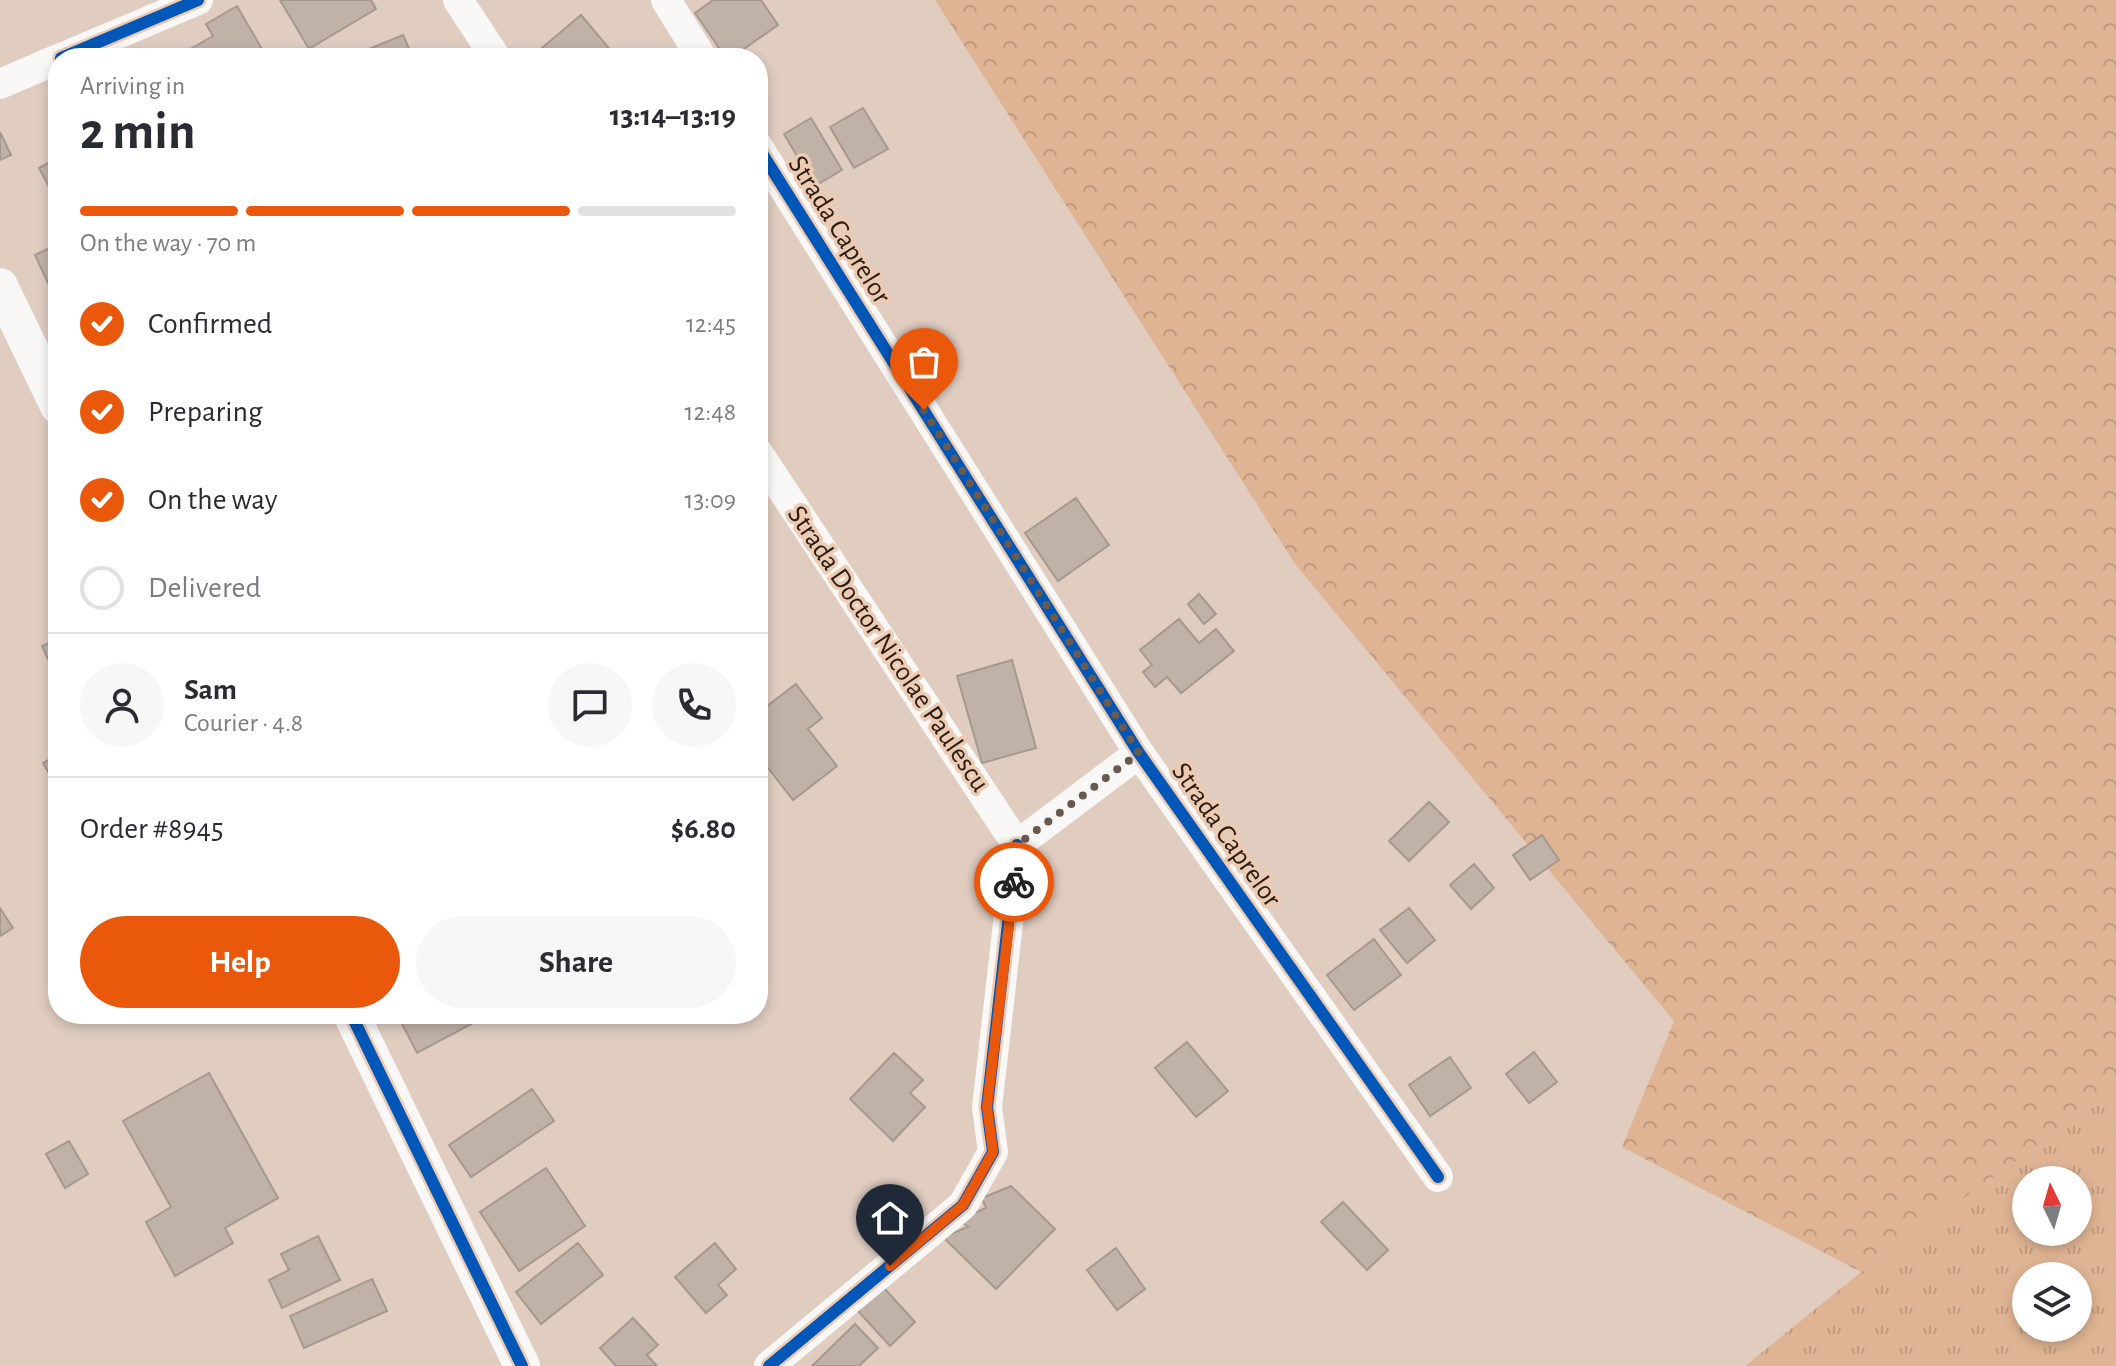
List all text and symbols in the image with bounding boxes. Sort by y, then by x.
text: Arriving in [80,73,185,99]
text: 13:14–13:19 [610,101,736,131]
text: 2 min [80,106,195,158]
street label: Strada Caprelor [782,151,896,309]
text: On the way · 70 m [80,230,256,256]
icon: check [80,302,124,346]
text: Confirmed [148,309,272,339]
text: 12:45 [686,311,736,337]
pin [890,328,958,410]
icon: bag [902,340,946,384]
icon: check [80,390,124,434]
text: Preparing [148,397,263,427]
text: 12:48 [684,399,736,425]
icon: check [80,478,124,522]
text: On the way [148,485,277,515]
text: 13:09 [684,487,736,513]
street label: Strada Doctor Nicolae Paulescu [782,501,994,797]
text: Delivered [148,573,261,603]
button: person [80,663,164,747]
button: chat [548,663,632,747]
button: phone [652,663,736,747]
text: Sam [184,675,237,705]
text: Courier · 4.8 [184,710,303,736]
street label: Strada Caprelor [1166,758,1286,912]
text: Order #8945 [80,814,224,844]
text: $6.80 [671,814,736,844]
courier [974,842,1054,922]
icon: bike [992,860,1036,904]
button: Help [80,916,400,1008]
button: Share [416,916,736,1008]
north arrow [2012,1166,2092,1246]
map controls [2012,1166,2092,1342]
pin [856,1184,924,1266]
icon: home [868,1196,912,1240]
button: layers [2012,1262,2092,1342]

